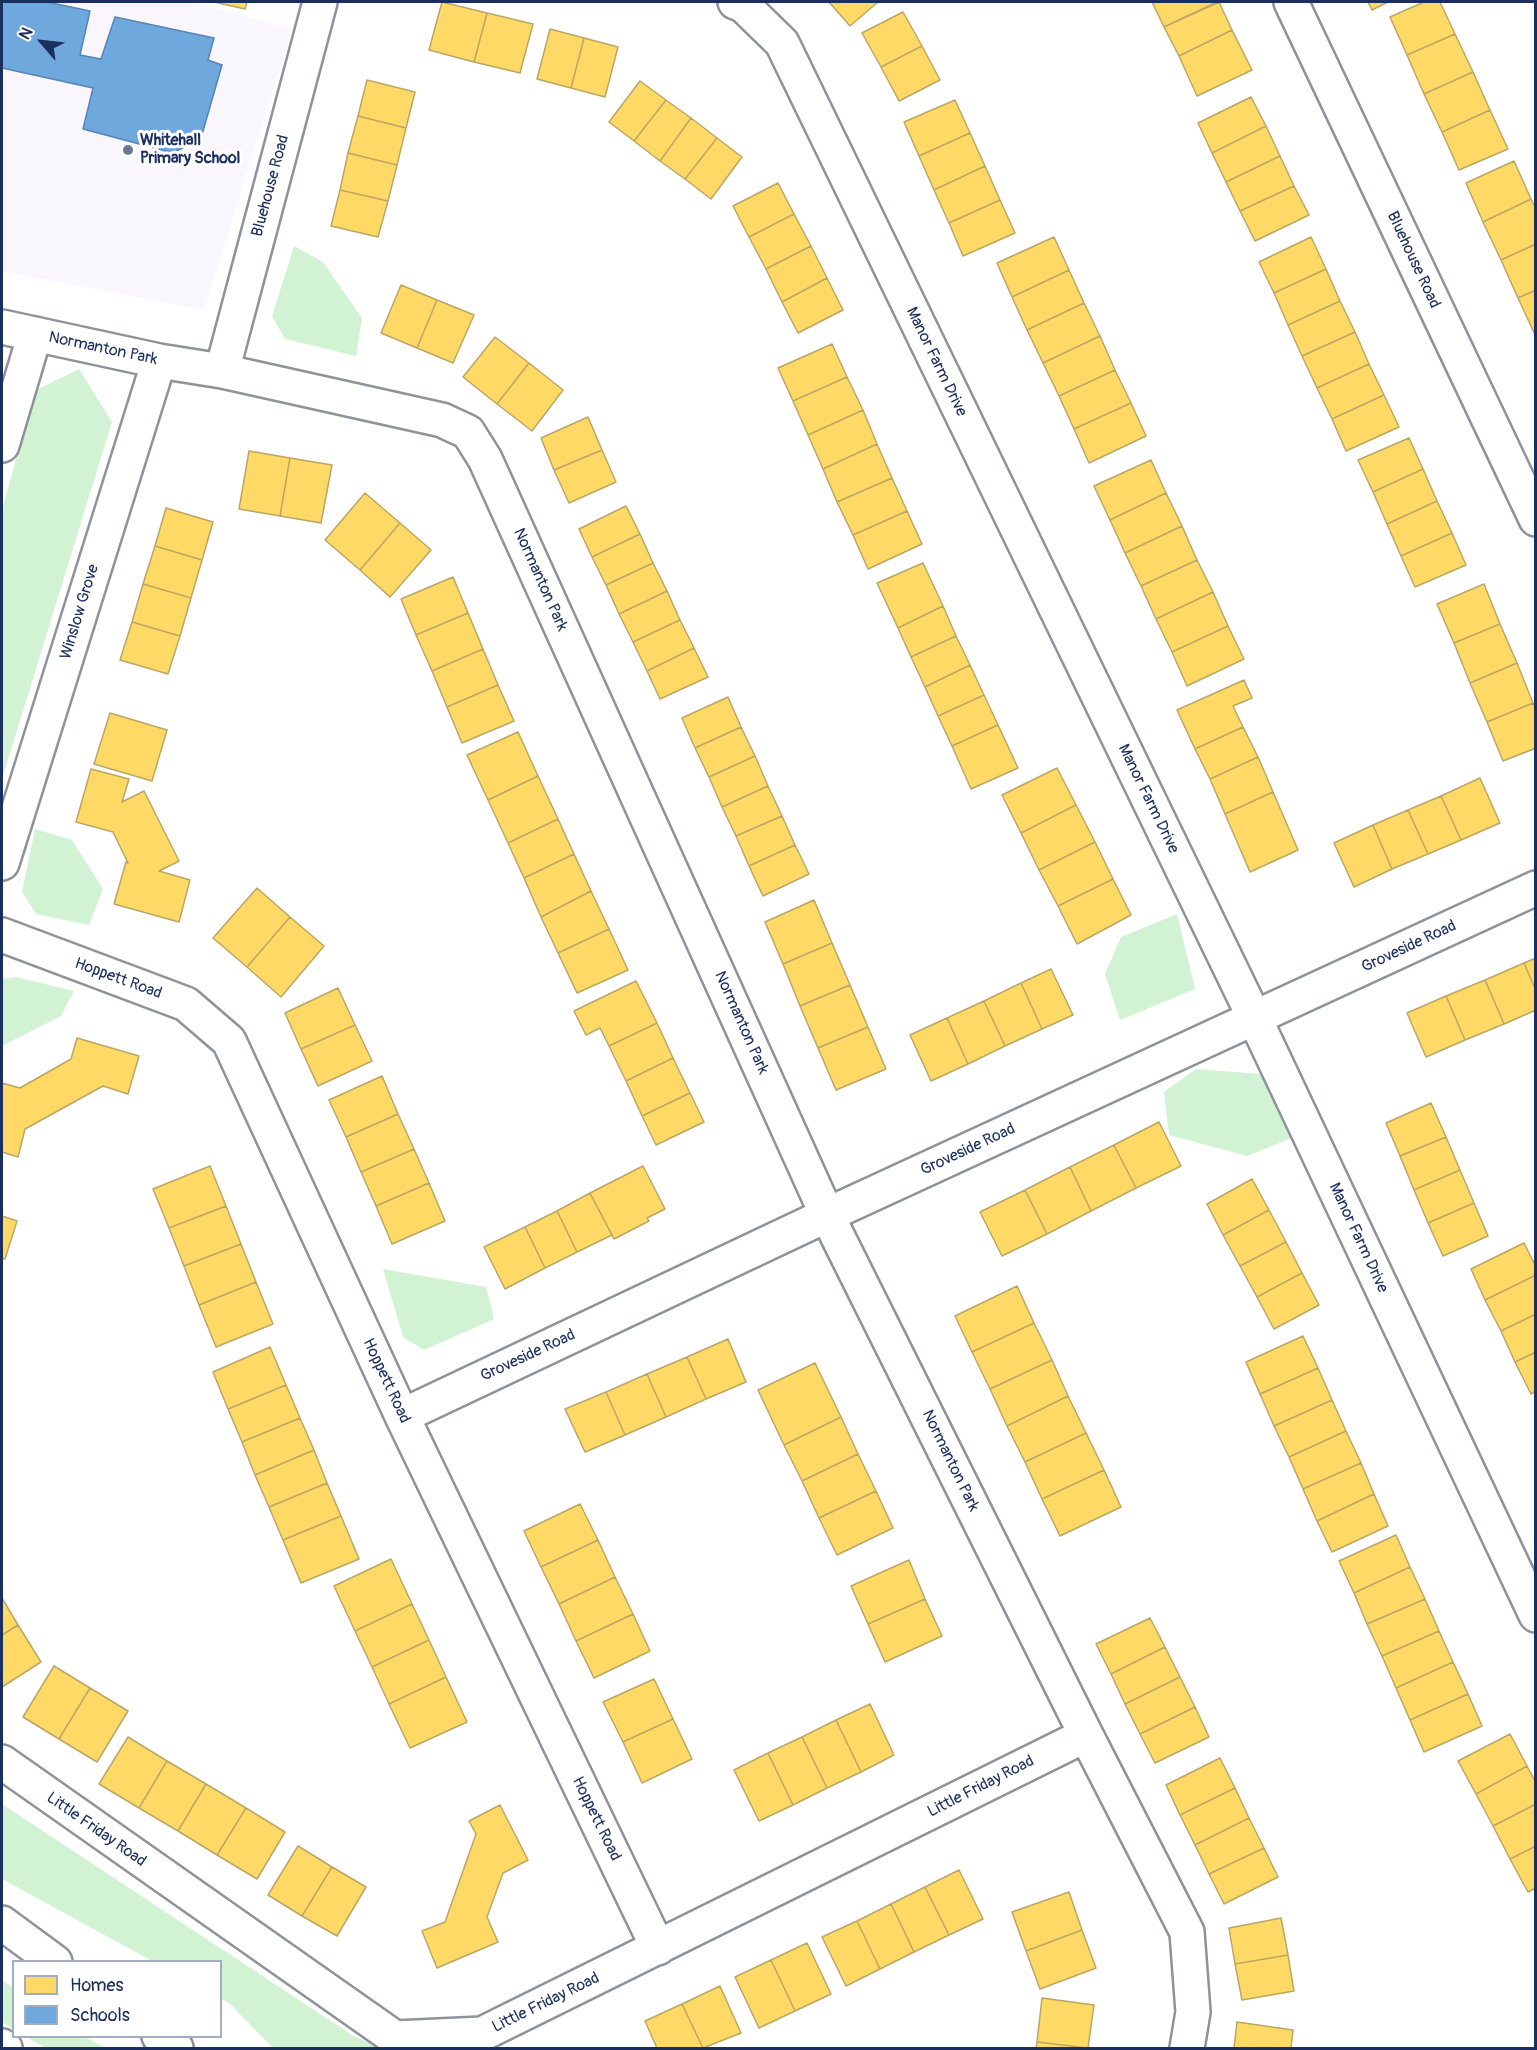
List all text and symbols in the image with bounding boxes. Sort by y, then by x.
north arrow [12,12,72,72]
text: N [15,24,37,43]
place label: Whitehall Primary School [140,131,240,169]
street label: Bluehouse Road [248,133,294,239]
marker: Whitehall Primary School [121,143,135,157]
street label: Bluehouse Road [1382,209,1444,311]
street label: Manor Farm Drive [901,304,971,420]
street label: Normanton Park [47,328,159,370]
street label: Normanton Park [509,526,571,634]
street label: Winslow Grove [56,562,104,662]
street label: Manor Farm Drive [1113,741,1183,857]
street label: Groveside Road [1359,917,1459,977]
street label: Hoppett Road [72,954,164,1004]
street label: Normanton Park [710,969,772,1077]
street label: Groveside Road [918,1120,1018,1180]
street label: Manor Farm Drive [1324,1180,1392,1296]
street label: Groveside Road [478,1326,578,1386]
street label: Hoppett Road [358,1336,414,1426]
street label: Normanton Park [917,1407,983,1515]
street label: Little Friday Road [925,1752,1037,1822]
street label: Hoppett Road [567,1774,625,1864]
street label: Little Friday Road [43,1789,149,1871]
legend [12,1960,222,2038]
street label: Little Friday Road [489,1969,603,2037]
text: Homes [70,1974,123,1997]
text: Schools [70,2004,130,2027]

